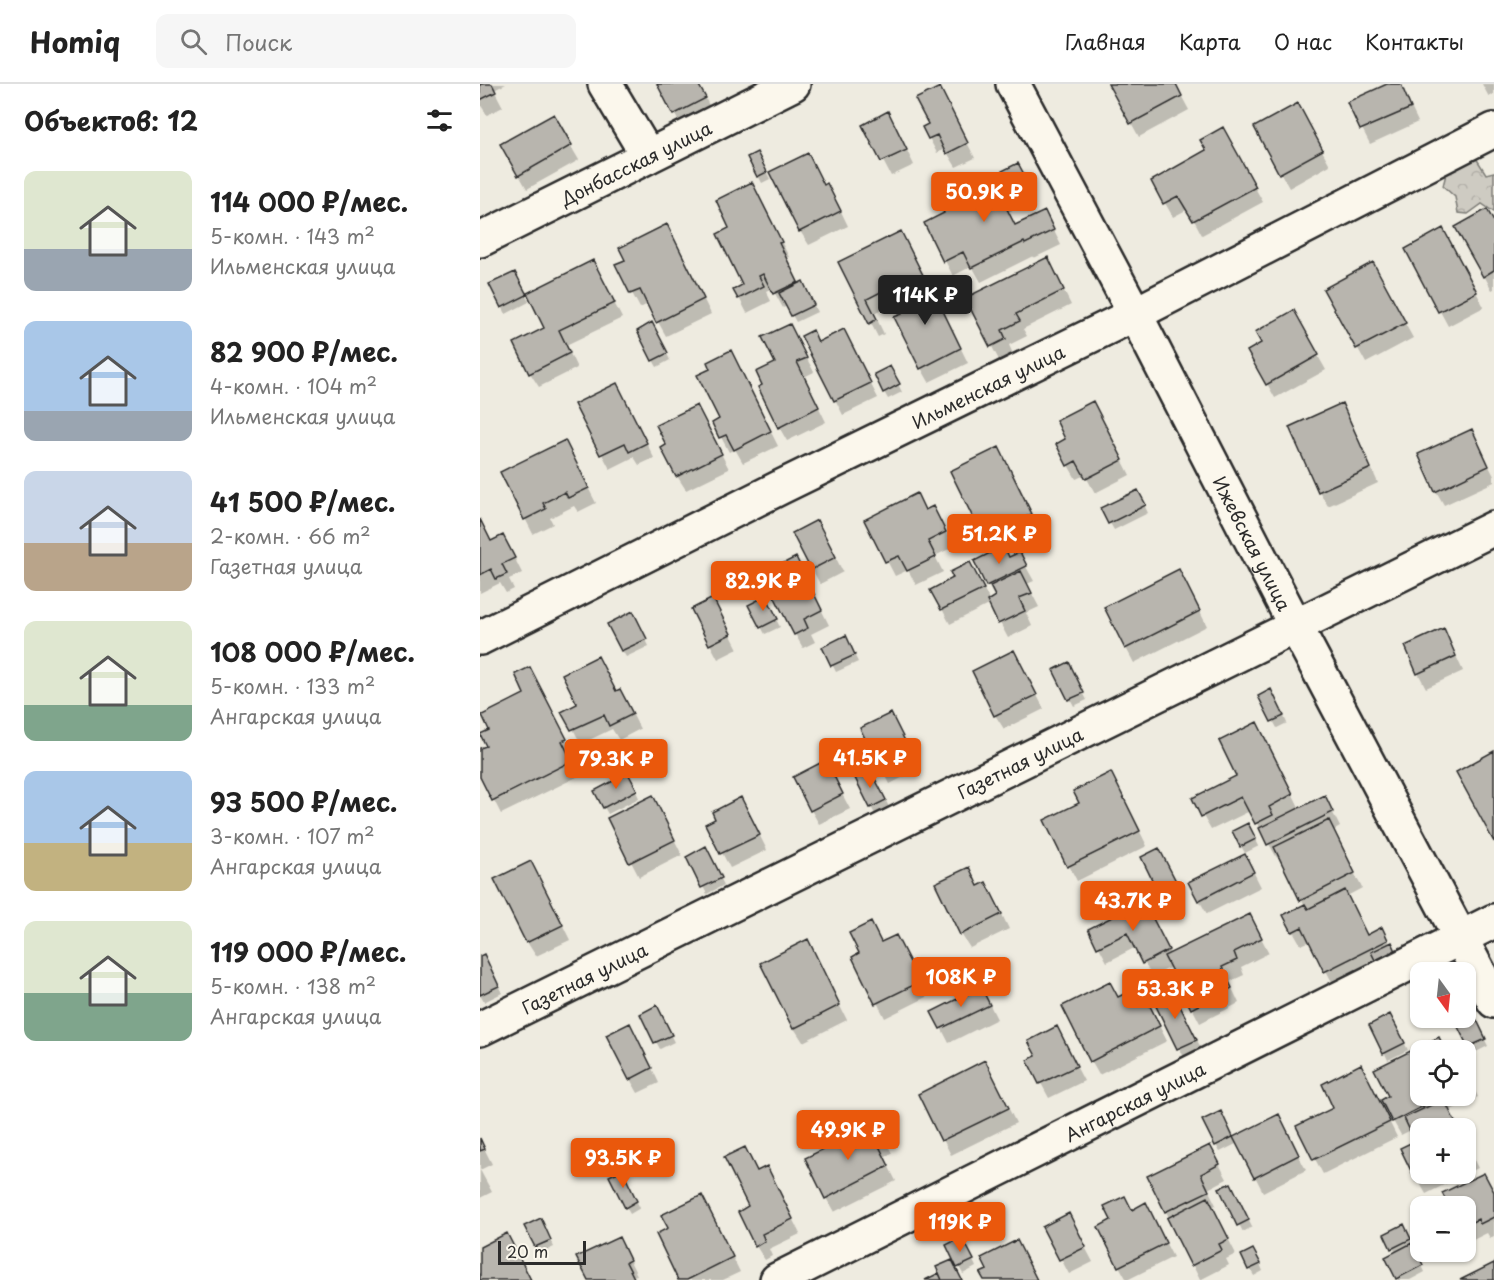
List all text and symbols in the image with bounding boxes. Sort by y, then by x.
search box [156,14,576,68]
text: Homiq [30,20,120,63]
icon: search [177,25,210,58]
text: Поиск [225,25,292,58]
text: Главная [1065,25,1146,57]
text: Карта [1179,25,1241,57]
text: О нас [1274,25,1332,57]
text: Контакты [1365,25,1464,57]
text: Объектов: 12 [24,101,198,140]
icon: filters [423,104,456,137]
street label: Донбасская улица [555,113,717,212]
pin: 50.9K ₽ [929,172,1039,223]
text: 50.9K ₽ [945,176,1023,206]
text: 114 000 ₽/мес. [210,182,408,221]
icon: home [72,195,144,267]
text: 5-комн. · 143 m² [210,221,375,251]
text: Ильменская улица [210,251,395,281]
pin: 114K ₽ [876,275,974,326]
text: 114K ₽ [892,279,958,309]
text: 82 900 ₽/мес. [210,332,398,371]
street label: Ильменская улица [907,337,1069,435]
icon: home [72,345,144,417]
text: 4-комн. · 104 m² [210,371,377,401]
text: Ильменская улица [210,401,395,431]
street label: Ижевская улица [1207,471,1299,616]
text: 41 500 ₽/мес. [210,482,395,521]
icon: home [72,495,144,567]
pin: 51.2K ₽ [944,514,1054,565]
text: 51.2K ₽ [961,518,1037,548]
text: 2-комн. · 66 m² [210,521,371,551]
text: Газетная улица [210,551,362,581]
pin: 82.9K ₽ [708,561,818,612]
text: 82.9K ₽ [725,565,801,595]
text: 108 000 ₽/мес. [210,632,415,671]
icon: home [72,645,144,717]
text: 5-комн. · 133 m² [210,671,375,701]
text: Ангарская улица [210,701,381,731]
street label: Газетная улица [952,720,1088,805]
pin: 41.5K ₽ [815,738,925,789]
pin: 79.3K ₽ [561,739,671,790]
text: 41.5K ₽ [833,742,907,772]
text: 79.3K ₽ [579,743,653,773]
text: 93 500 ₽/мес. [210,782,397,821]
icon: home [72,795,144,867]
text: 3-комн. · 107 m² [210,821,375,851]
text: Ангарская улица [210,851,381,881]
pin: 43.7K ₽ [1078,881,1188,932]
text: 43.7K ₽ [1094,885,1172,915]
text: 119 000 ₽/мес. [210,932,407,971]
street label: Газетная улица [517,935,652,1020]
icon: home [72,945,144,1017]
pin: 108K ₽ [912,957,1010,1008]
text: 108K ₽ [926,961,996,991]
north arrow [1410,962,1476,1028]
map controls [1410,962,1476,1262]
pin: 53.3K ₽ [1120,969,1230,1020]
text: 5-комн. · 138 m² [210,971,376,1001]
text: 53.3K ₽ [1136,973,1214,1003]
text: Ангарская улица [210,1001,381,1031]
button: locate [1410,1040,1476,1106]
street label: Ангарская улица [1060,1054,1210,1148]
pin: 49.9K ₽ [793,1110,903,1161]
text: 49.9K ₽ [811,1114,885,1144]
button: + [1410,1118,1476,1184]
pin: 93.5K ₽ [568,1138,678,1189]
text: 93.5K ₽ [585,1142,661,1172]
button: − [1410,1196,1476,1262]
pin: 119K ₽ [911,1202,1009,1253]
text: 119K ₽ [928,1206,992,1236]
scale bar [498,1238,586,1266]
text: 20 m [507,1239,548,1263]

